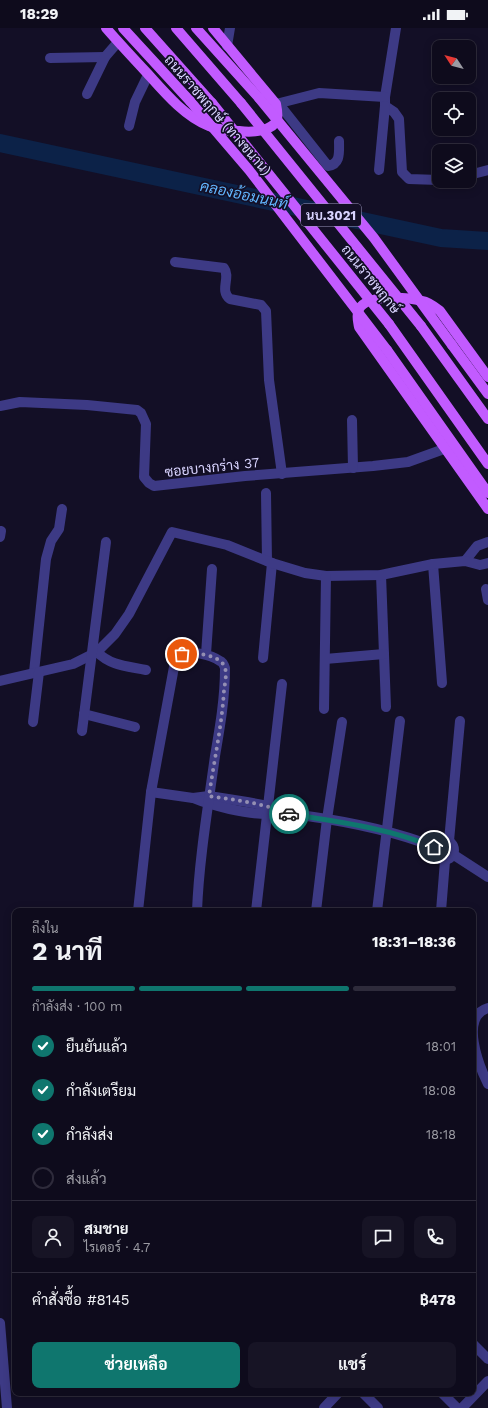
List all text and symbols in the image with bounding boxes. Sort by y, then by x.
text: 18:29 [20,5,59,23]
north arrow [432,40,476,84]
map controls [432,40,476,188]
street label: ถนนราชพฤกษ์ (ทางขนาน) [161,51,275,179]
button: locate [432,92,476,136]
button: layers [432,144,476,188]
water label: คลองอ้อมนนท์ [199,176,291,213]
road number: นบ.3021 [301,204,361,226]
street label: ถนนราชพฤกษ์ [338,241,405,318]
street label: ซอยบางกร่าง 37 [164,454,260,480]
pin [165,637,199,671]
icon: bag [171,643,193,665]
courier [269,794,309,834]
icon: car [278,803,300,825]
pin [417,830,451,864]
icon: home [423,836,445,858]
text: ถึงใน [32,921,59,936]
text: 18:31–18:36 [372,933,456,951]
text: 2 นาที [32,936,103,966]
text: กำลังส่ง · 100 m [32,999,122,1014]
icon: check [32,1035,54,1057]
text: ยืนยันแล้ว [66,1038,127,1056]
text: 18:01 [426,1039,456,1054]
icon: check [32,1079,54,1101]
text: กำลังเตรียม [66,1082,136,1100]
text: 18:08 [423,1083,456,1098]
icon: check [32,1123,54,1145]
text: กำลังส่ง [66,1126,113,1144]
text: 18:18 [426,1127,456,1142]
text: ส่งแล้ว [66,1170,107,1188]
button: person [32,1216,74,1258]
button: chat [362,1216,404,1258]
button: phone [414,1216,456,1258]
text: สมชาย [84,1220,129,1238]
text: ไรเดอร์ · 4.7 [84,1240,150,1255]
text: คำสั่งซื้อ #8145 [32,1291,130,1309]
text: ฿478 [420,1291,456,1309]
button: ช่วยเหลือ [32,1342,240,1388]
button: แชร์ [248,1342,456,1388]

